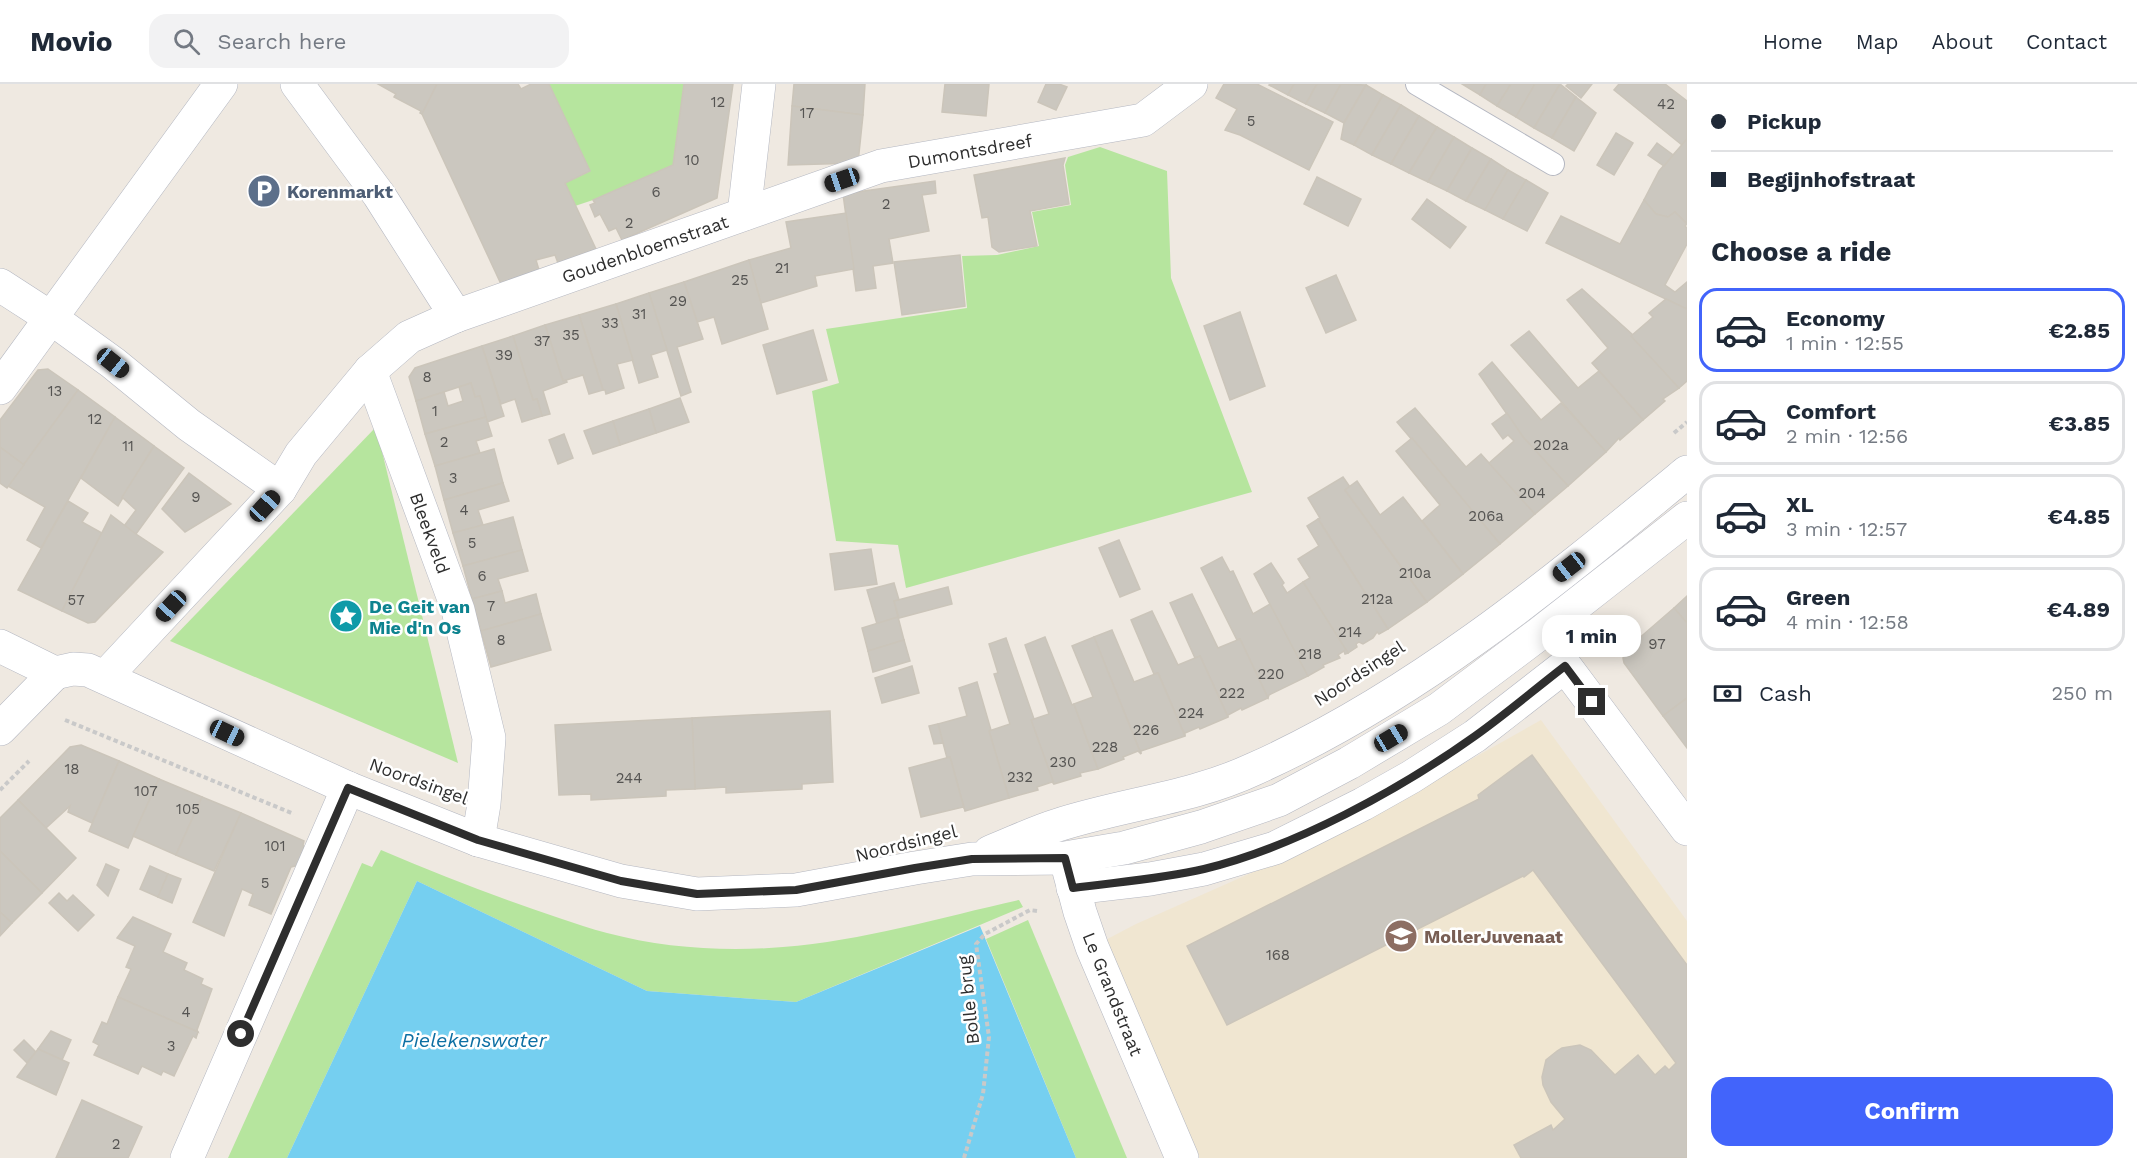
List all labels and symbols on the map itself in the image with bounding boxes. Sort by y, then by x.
house number: 12 [711,93,725,111]
house number: 42 [1657,95,1675,113]
house number: 17 [800,104,814,122]
house number: 5 [1247,112,1255,130]
street label: Dumontsdreef [906,130,1034,172]
house number: 10 [684,151,700,169]
car [822,166,862,194]
parking icon: Korenmarkt [246,173,282,209]
place label: Korenmarkt [287,181,393,202]
house number: 6 [651,183,661,201]
house number: 2 [882,195,890,213]
street label: Goudenbloemstraat [559,211,731,287]
house number: 2 [625,214,633,232]
house number: 21 [775,259,789,277]
house number: 25 [731,271,749,289]
house number: 29 [669,292,687,310]
house number: 31 [632,305,646,323]
house number: 33 [601,314,619,332]
house number: 35 [562,326,580,344]
house number: 37 [534,332,550,350]
car [93,345,133,381]
house number: 39 [495,346,513,364]
house number: 8 [422,368,432,386]
house number: 13 [48,382,62,400]
house number: 1 [432,402,438,420]
house number: 12 [88,410,102,428]
house number: 2 [440,433,448,451]
house number: 202a [1533,436,1569,454]
house number: 11 [122,437,134,455]
house number: 3 [449,469,457,487]
house number: 204 [1518,484,1546,502]
car [246,487,284,525]
house number: 9 [191,488,201,506]
street label: Bleekveld [406,490,454,576]
house number: 4 [459,501,469,519]
house number: 206a [1468,507,1504,525]
house number: 5 [468,534,476,552]
car [1549,549,1589,585]
house number: 210a [1399,564,1432,582]
house number: 6 [477,567,487,585]
car [152,587,190,625]
house number: 212a [1361,590,1393,608]
house number: 57 [67,591,85,609]
place label: De Geit van Mie d'n Os [369,596,470,638]
house number: 7 [487,597,495,615]
place icon: De Geit van Mie d'n Os [328,598,364,634]
callout: 1 min [1542,615,1642,657]
house number: 214 [1338,623,1362,641]
house number: 8 [496,631,506,649]
house number: 97 [1648,635,1666,653]
street label: Noordsingel [1310,636,1409,710]
house number: 218 [1298,645,1322,663]
house number: 220 [1258,665,1284,683]
house number: 222 [1219,684,1245,702]
route end [1578,688,1605,715]
house number: 224 [1178,704,1204,722]
car [207,717,247,749]
house number: 226 [1133,721,1159,739]
car [1371,721,1411,755]
house number: 228 [1092,738,1118,756]
street label: Noordsingel [367,753,472,809]
house number: 230 [1050,753,1076,771]
house number: 18 [64,760,80,778]
house number: 232 [1007,768,1033,786]
house number: 244 [616,769,642,787]
house number: 107 [134,782,158,800]
house number: 105 [176,800,200,818]
street label: Noordsingel [853,820,959,866]
house number: 101 [264,837,286,855]
house number: 5 [261,874,269,892]
school or university icon: MollerJuvenaat [1383,918,1419,954]
place label: MollerJuvenaat [1424,926,1563,947]
street label: Le Grandstraat [1079,929,1148,1059]
house number: 168 [1266,946,1290,964]
street label: Bolle brug [953,954,983,1046]
house number: 4 [181,1003,191,1021]
route start [227,1020,254,1047]
water label: Pielekenswater [401,1028,548,1052]
house number: 3 [167,1037,175,1055]
house number: 2 [112,1135,120,1153]

